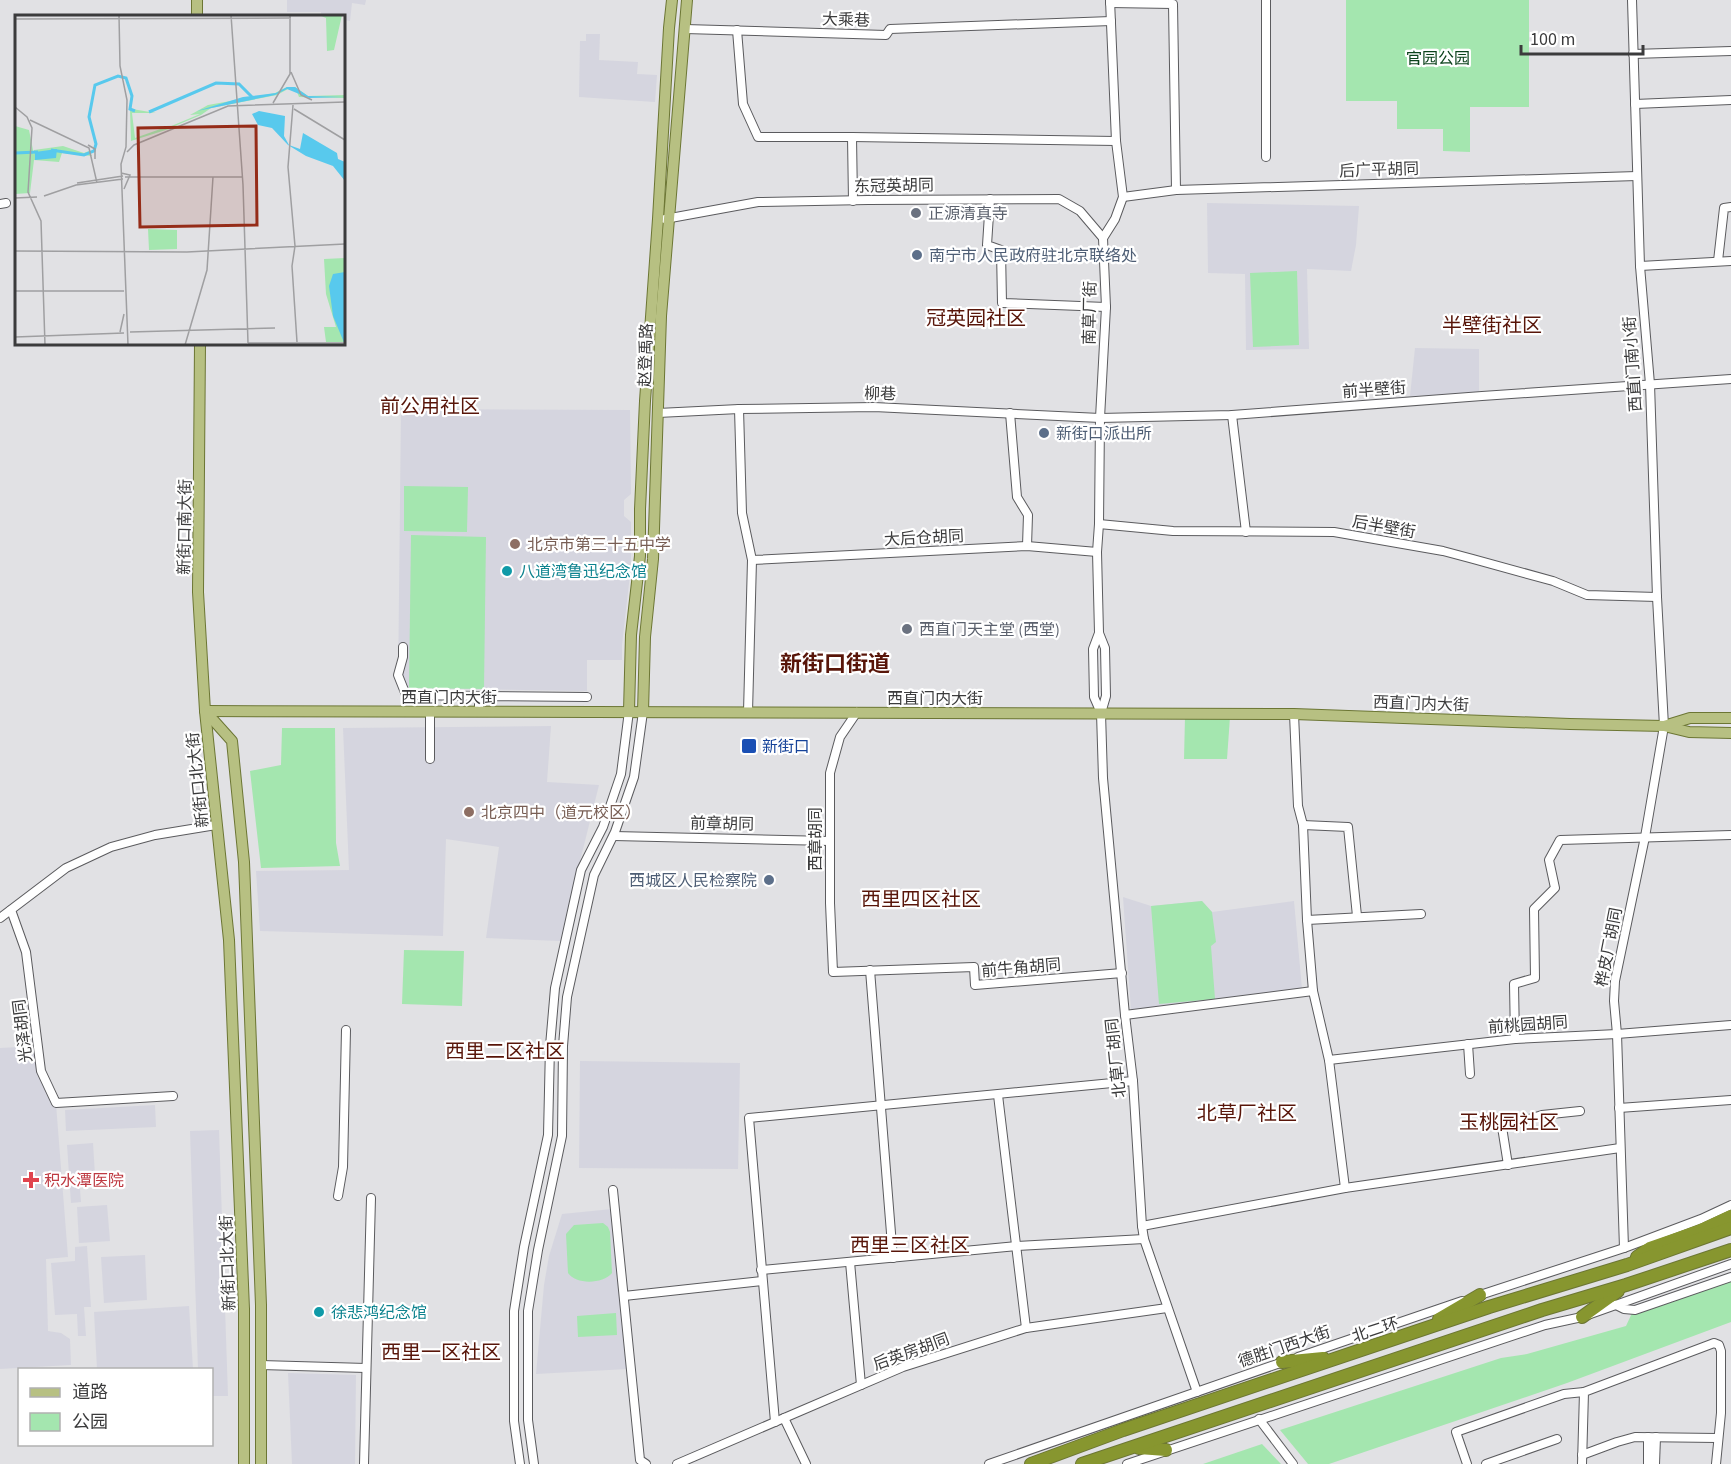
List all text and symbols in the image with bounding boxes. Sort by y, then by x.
street label: 大乘巷 [822,8,870,32]
inset map [15,15,345,345]
scale bar [1521,18,1642,56]
text: 100 m [1530,27,1575,52]
park label: 官园公园 [1406,48,1470,70]
street label: 后广平胡同 [1339,158,1419,182]
street label: 东冠英胡同 [854,174,934,198]
place label: 正源清真寺 [928,203,1008,225]
marker: 正源清真寺 [909,206,923,220]
place label: 南宁市人民政府驻北京联络处 [929,245,1137,267]
marker: 南宁市人民政府驻北京联络处 [910,248,924,262]
street label: 南草厂街 [1078,281,1102,345]
district label: 冠英园社区 [926,305,1026,333]
district label: 半壁街社区 [1442,312,1542,340]
street label: 西直门南小街 [1619,315,1647,413]
street label: 赵登禹路 [634,323,658,387]
street label: 前半壁街 [1341,377,1407,403]
street label: 柳巷 [864,383,896,405]
district label: 前公用社区 [380,393,480,421]
place label: 新街口派出所 [1056,423,1152,445]
marker: 新街口派出所 [1037,426,1051,440]
street label: 新街口南大街 [173,479,197,575]
street label: 后半壁街 [1350,511,1417,543]
street label: 大后仓胡同 [884,525,965,551]
place label: 北京市第三十五中学 [527,534,671,556]
marker: 北京市第三十五中学 [508,537,522,551]
place label: 八道湾鲁迅纪念馆 [519,561,647,583]
marker: 八道湾鲁迅纪念馆 [500,564,514,578]
place label: 西直门天主堂 (西堂) [919,619,1060,641]
marker: 西直门天主堂 (西堂) [900,622,914,636]
district label: 新街口街道 [780,648,890,680]
street label: 西直门内大街 [401,687,497,709]
street label: 西直门内大街 [887,688,983,710]
street label: 西直门内大街 [1373,691,1469,717]
street label: 新街口北大街 [182,731,214,829]
place label: 新街口 [762,736,810,758]
marker: 新街口 [740,737,758,755]
place label: 北京四中（道元校区） [481,802,641,824]
marker: 北京四中（道元校区） [462,805,476,819]
street label: 西章胡同 [805,807,827,871]
street label: 前章胡同 [690,812,754,836]
place label: 西城区人民检察院 [629,870,757,892]
marker: 西城区人民检察院 [762,873,776,887]
district label: 西里四区社区 [861,886,981,914]
street label: 桦皮厂胡同 [1591,906,1627,989]
street label: 前牛角胡同 [980,954,1062,982]
street label: 光泽胡同 [8,998,38,1064]
street label: 前桃园胡同 [1487,1011,1569,1039]
street label: 北草厂胡同 [1101,1017,1131,1099]
district label: 西里二区社区 [445,1038,565,1066]
district label: 北草厂社区 [1197,1100,1297,1128]
district label: 玉桃园社区 [1459,1109,1559,1137]
place label: 积水潭医院 [44,1170,124,1192]
marker: 积水潭医院 [22,1171,40,1189]
street label: 新街口北大街 [215,1215,241,1311]
district label: 西里三区社区 [850,1232,970,1260]
place label: 徐悲鸿纪念馆 [331,1302,427,1324]
marker: 徐悲鸿纪念馆 [312,1305,326,1319]
street label: 北二环 [1349,1312,1402,1348]
street label: 德胜门西大街 [1235,1321,1333,1373]
street label: 后英房胡同 [870,1328,953,1376]
district label: 西里一区社区 [381,1339,501,1367]
legend [18,1368,213,1446]
text: 道路 [72,1380,108,1405]
text: 公园 [72,1410,108,1435]

